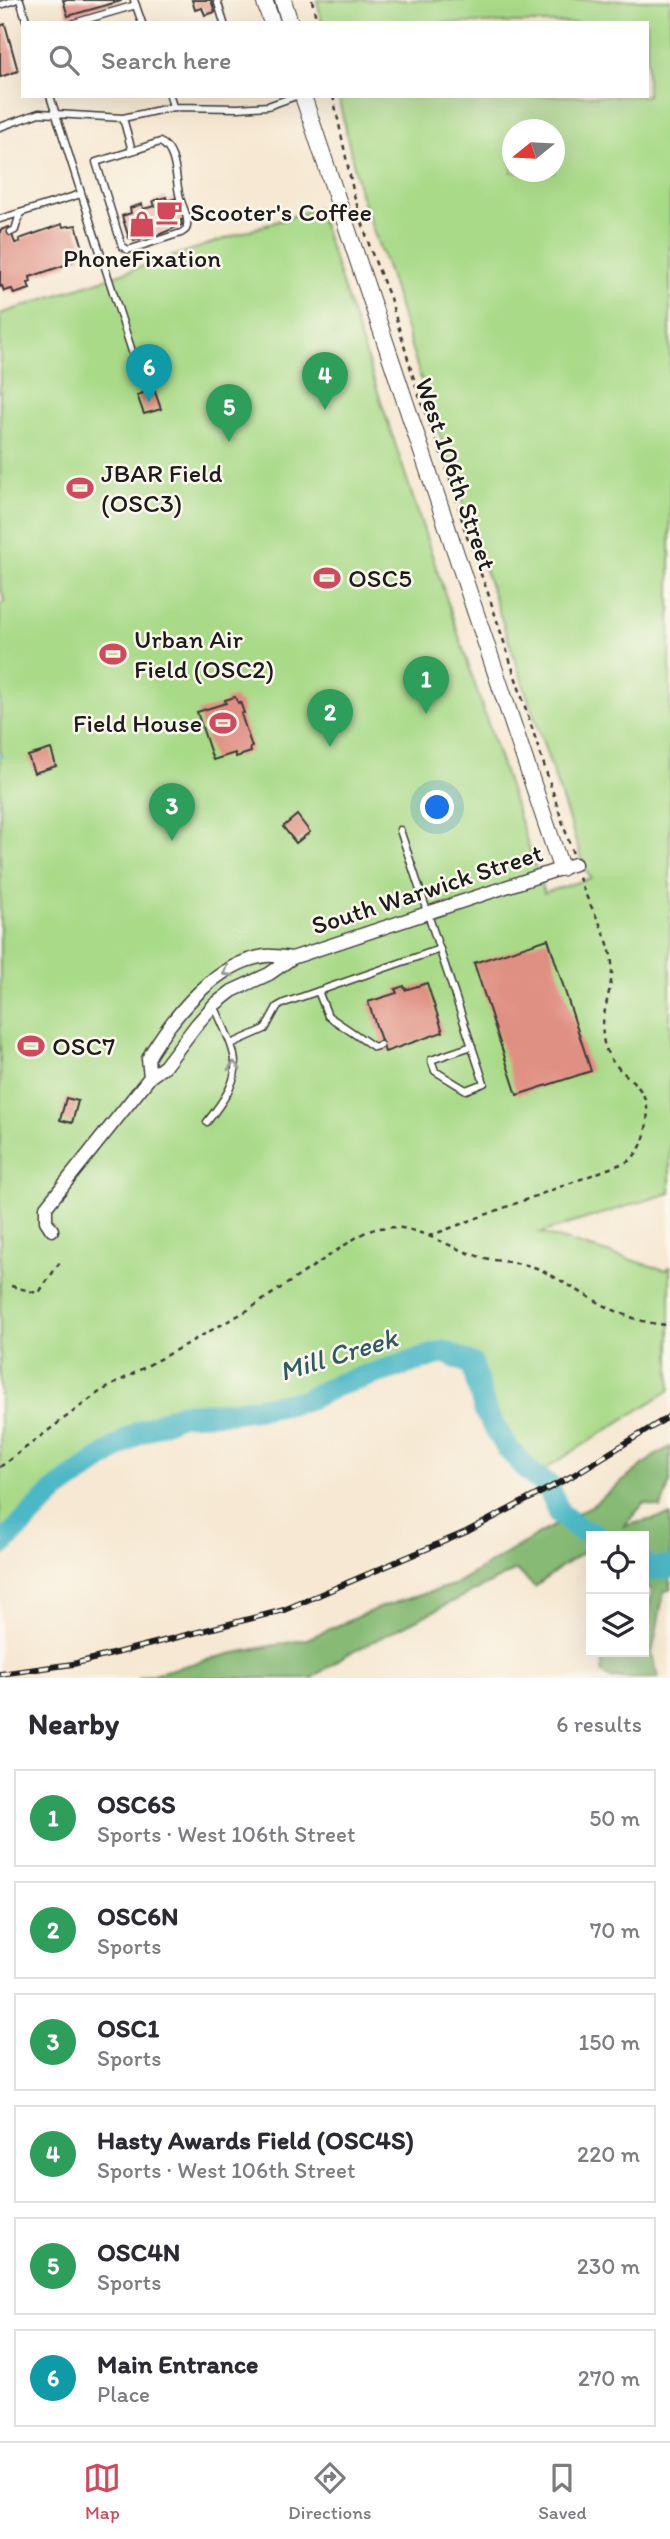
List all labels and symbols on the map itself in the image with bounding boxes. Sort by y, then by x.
north arrow [502,119,565,182]
place label: Scooter's Coffee [190,196,372,228]
cafe icon: Scooter's Coffee [154,197,184,227]
shop icon: PhoneFixation [127,209,157,239]
place label: PhoneFixation [63,242,221,274]
pin: 6 [126,344,172,402]
pin: 4 [302,352,348,410]
street label: West 106th Street [408,374,504,575]
pin: 5 [206,384,252,442]
place label: JBAR Field (OSC3) [101,457,222,519]
sports icon: JBAR Field (OSC3) [65,473,95,503]
place label: OSC5 [348,562,412,594]
sports icon: OSC5 [312,563,342,593]
place label: Urban Air Field (OSC2) [134,623,274,685]
sports icon: Urban Air Field (OSC2) [98,639,128,669]
pin: 1 [403,656,449,714]
pin: 2 [307,689,353,747]
place label: Field House [73,707,202,739]
sports icon: Field House [208,708,238,738]
pin: 3 [149,783,195,841]
your location [420,790,454,824]
street label: South Warwick Street [307,836,547,941]
one-way arrow [222,963,235,976]
place label: OSC7 [52,1030,115,1062]
sports icon: OSC7 [16,1031,46,1061]
one-way arrow [226,1060,242,1071]
water label: Mill Creek [275,1320,403,1388]

